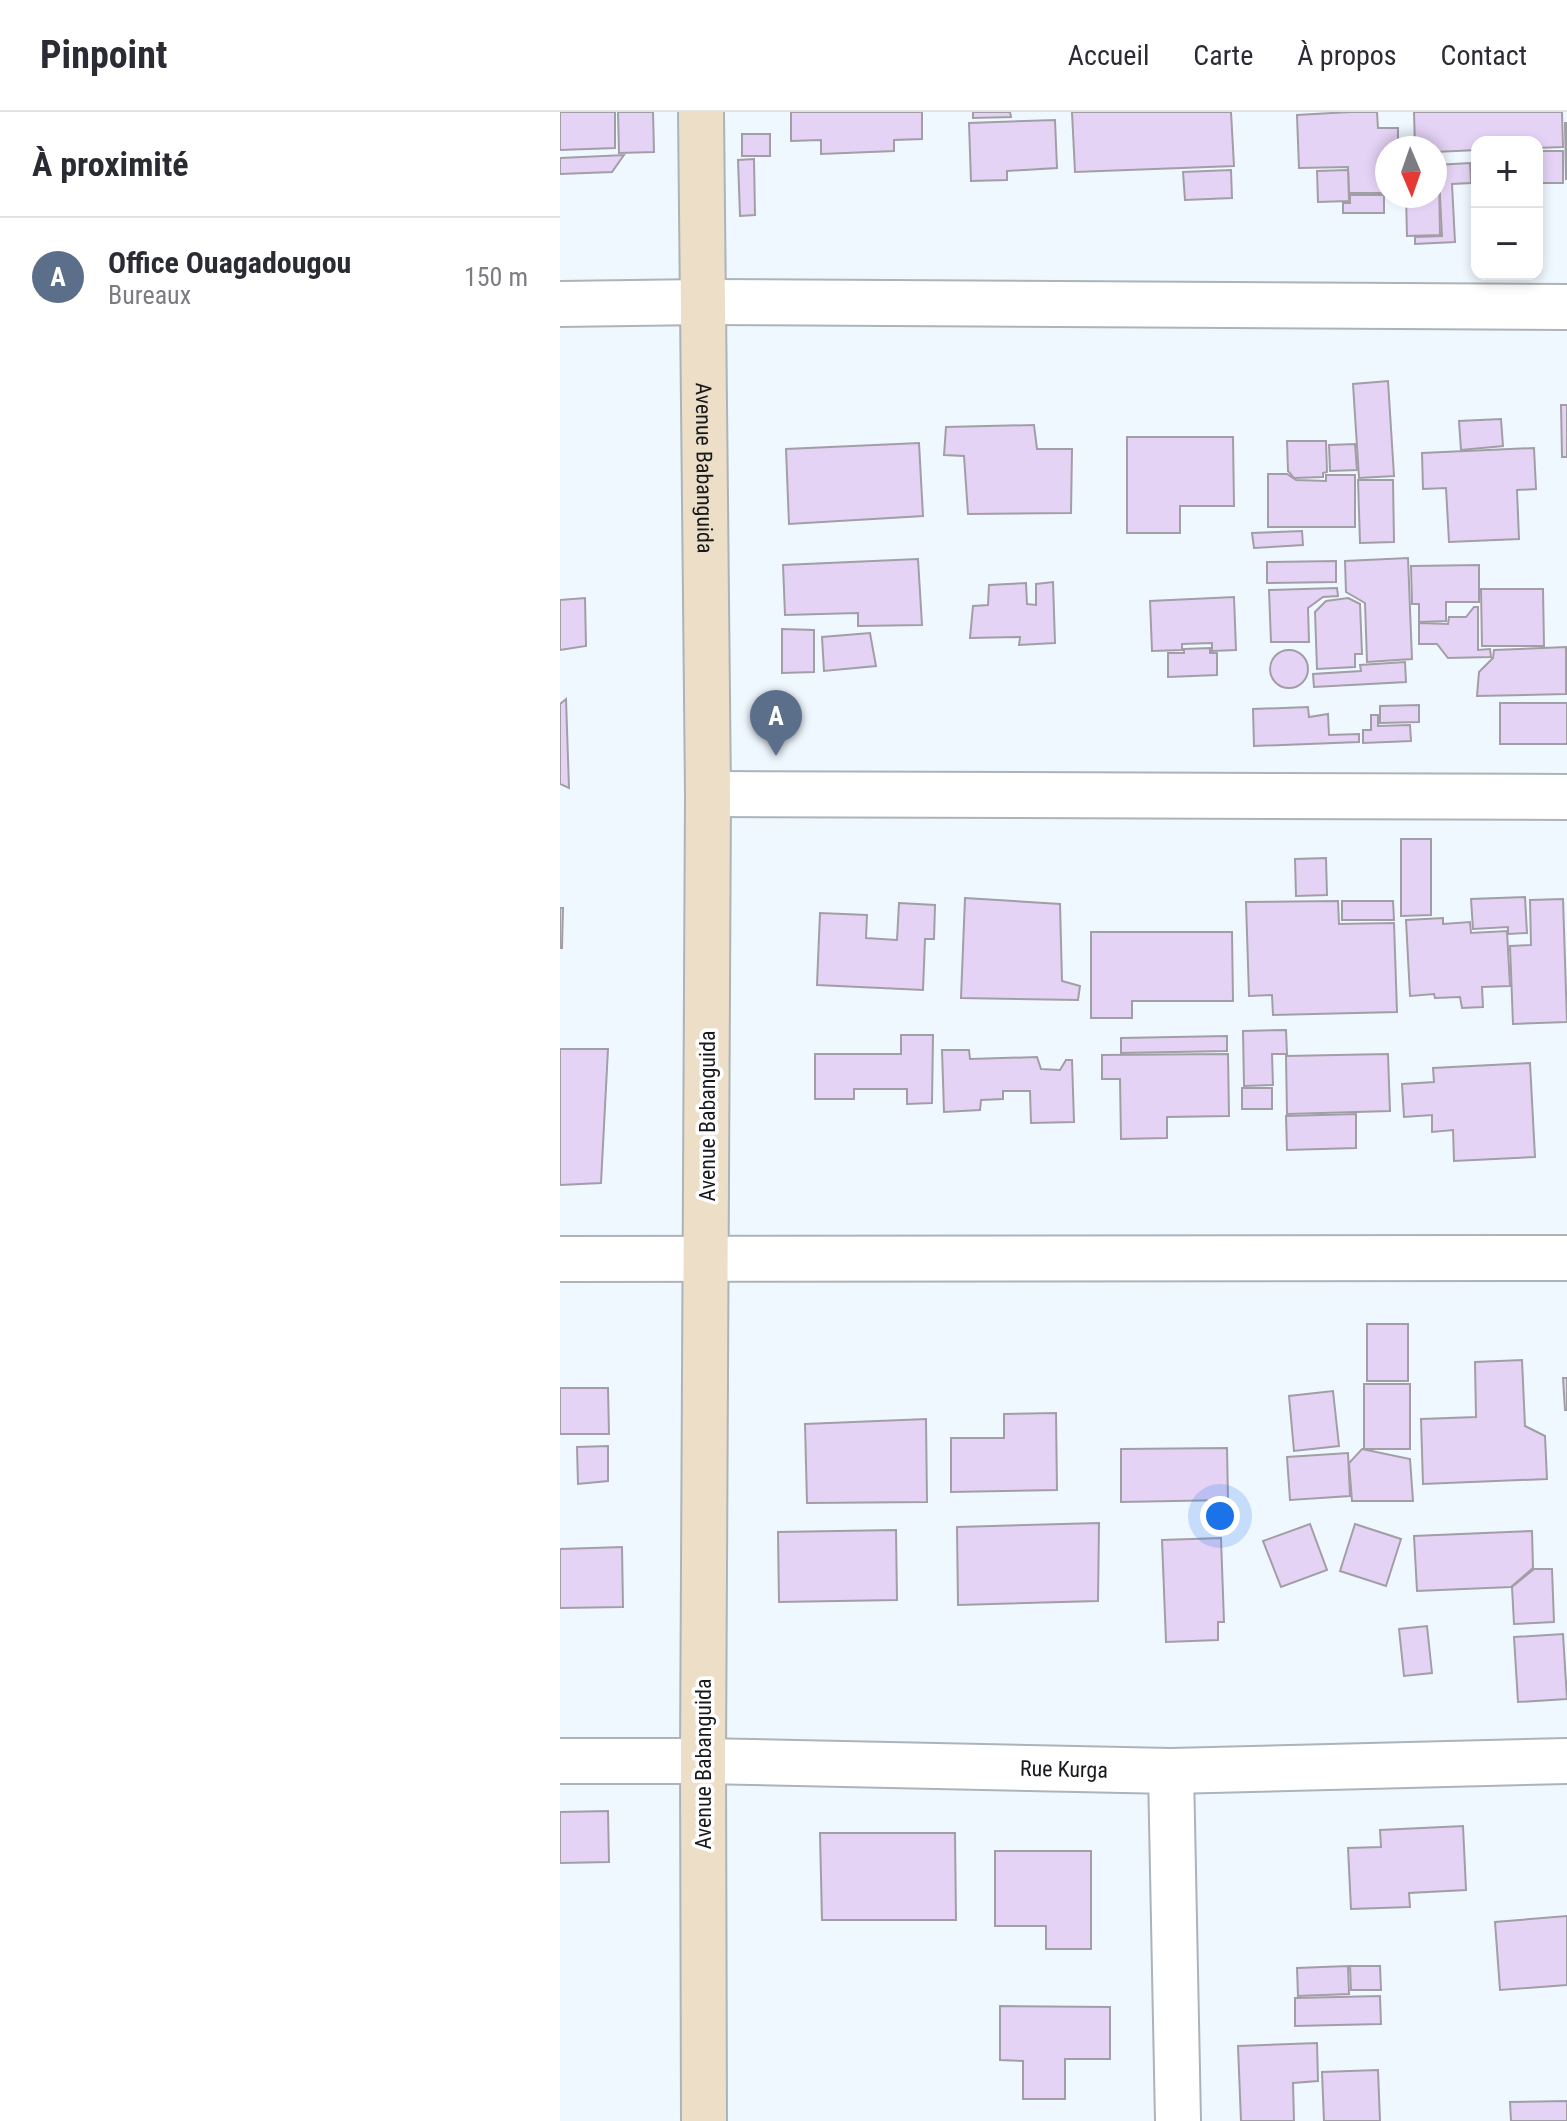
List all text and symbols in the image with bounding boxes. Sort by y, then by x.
text: Pinpoint [40,33,168,77]
text: Accueil [1068,39,1149,72]
text: Carte [1193,39,1253,72]
text: À propos [1297,39,1397,72]
text: Contact [1441,39,1527,72]
north arrow [1375,136,1447,208]
map controls [1471,136,1543,280]
button: + [1471,136,1543,208]
text: À proximité [32,144,189,184]
button: − [1471,208,1543,280]
text: Office Ouagadougou [108,245,351,280]
text: A [50,262,66,292]
text: 150 m [464,262,528,292]
text: Bureaux [108,280,191,310]
street label: Avenue Babanguida [691,382,718,554]
pin: A [750,690,802,756]
street label: Avenue Babanguida [695,1031,720,1201]
your location [1200,1496,1240,1536]
street label: Avenue Babanguida [691,1679,716,1849]
street label: Rue Kurga [1020,1755,1108,1782]

